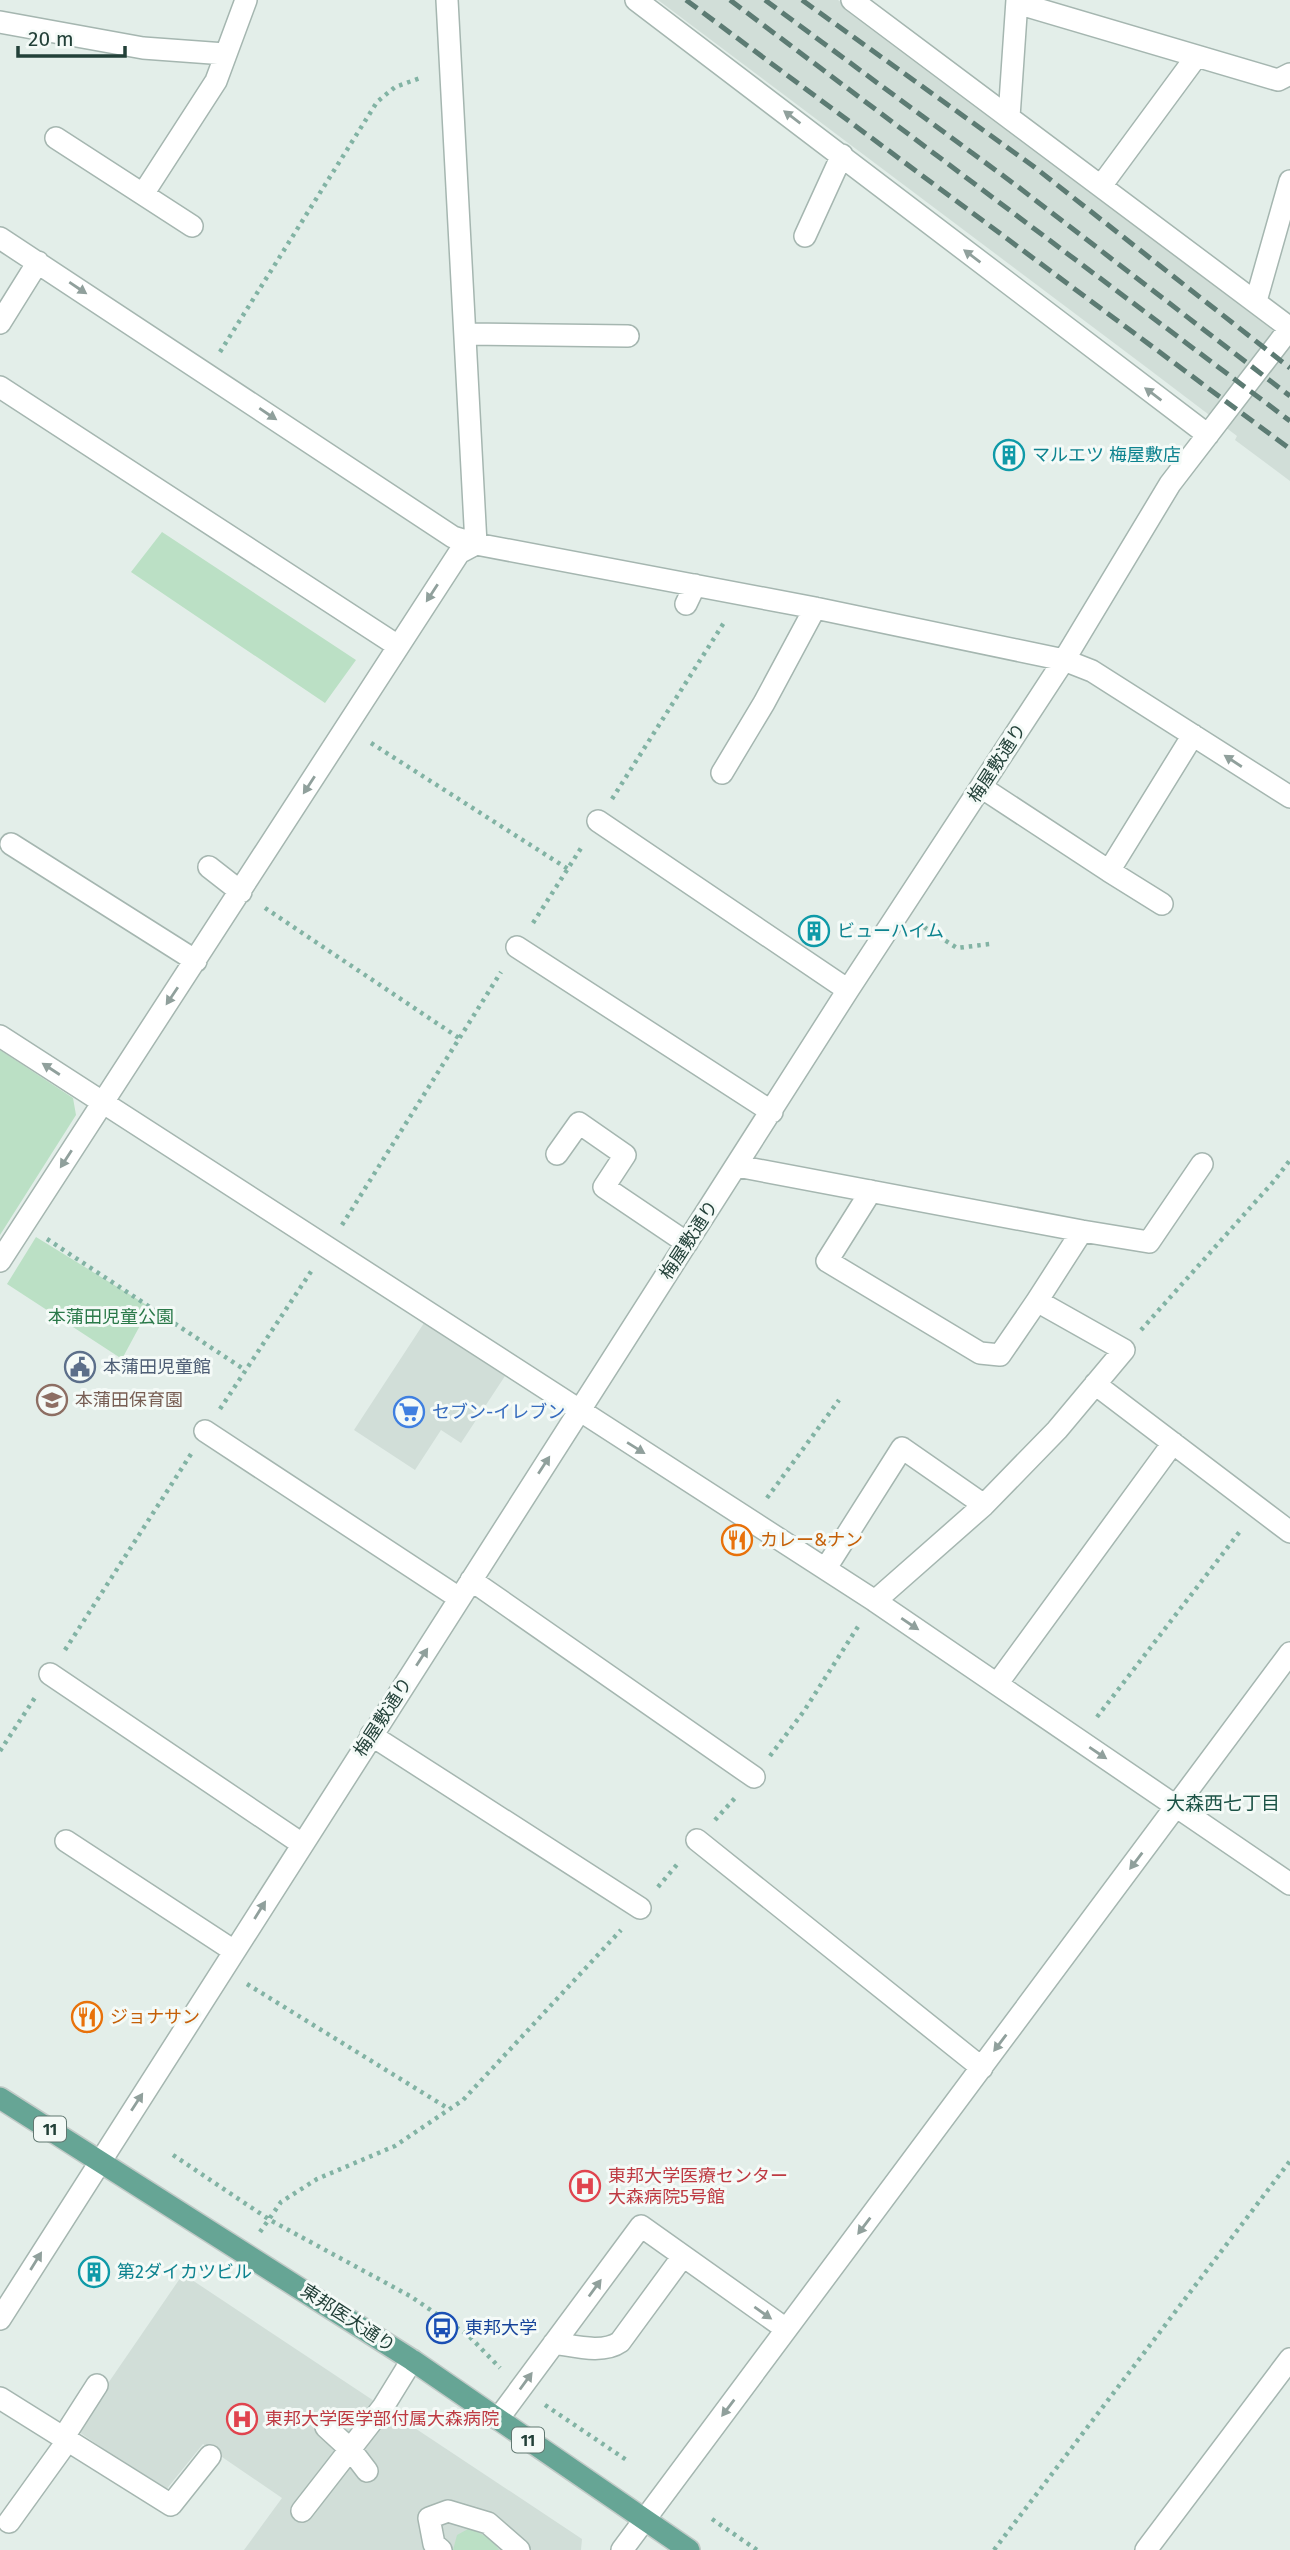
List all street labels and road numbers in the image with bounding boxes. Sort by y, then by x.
street label: 梅屋敷通り [963,719,1031,807]
street label: 梅屋敷通り [655,1196,723,1284]
street label: 梅屋敷通り [349,1673,417,1761]
road number: 11 [34,2116,66,2142]
street label: 東邦医大通り [297,2279,399,2357]
road number: 11 [512,2428,544,2452]

